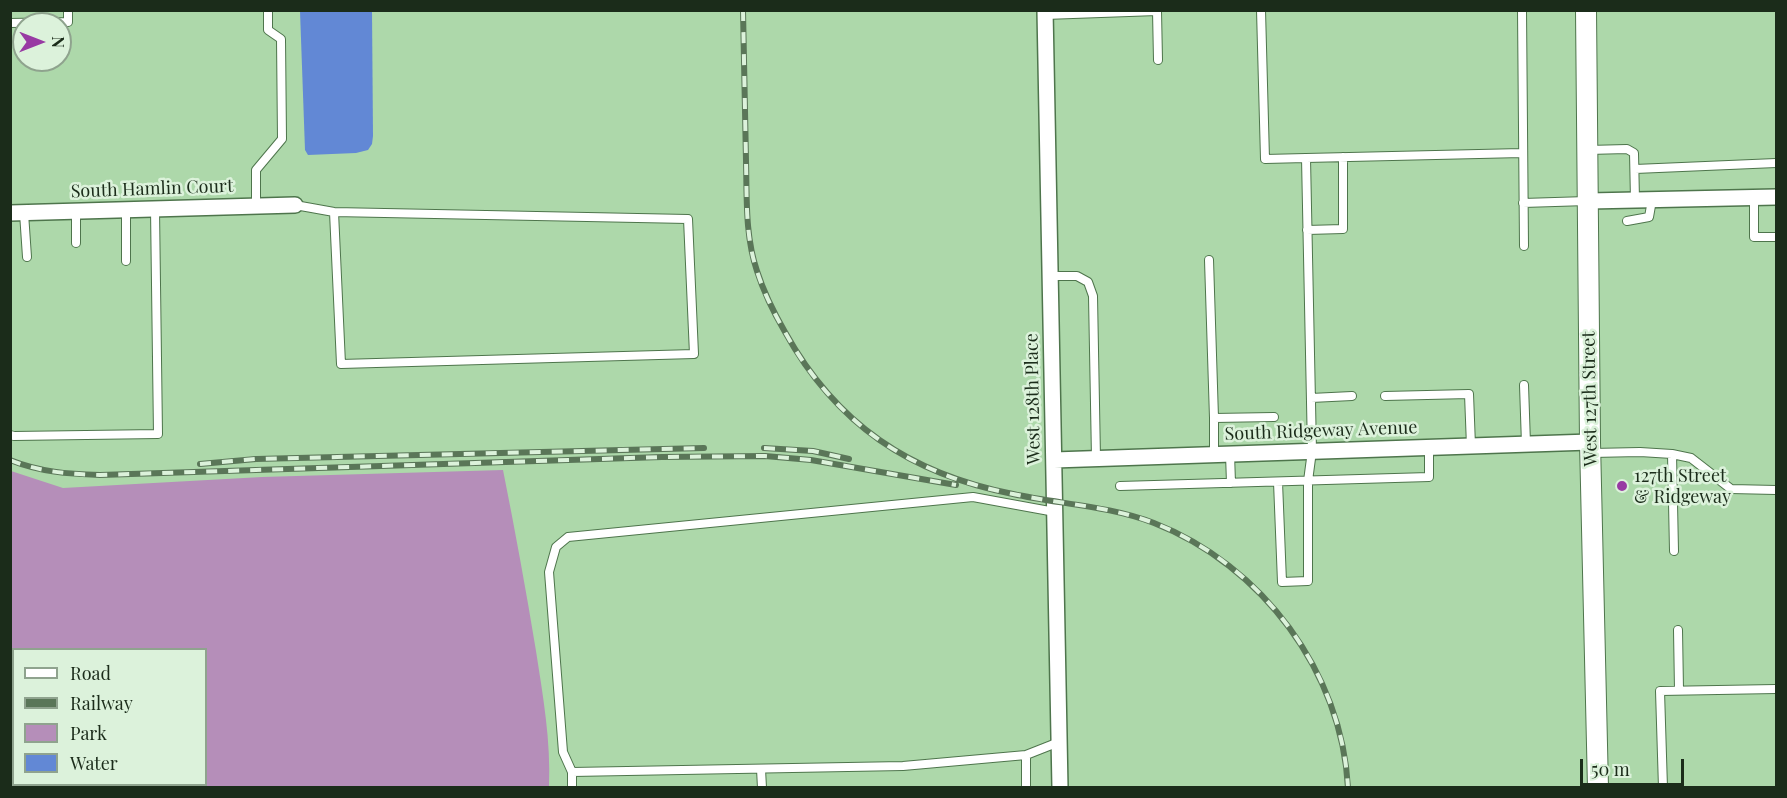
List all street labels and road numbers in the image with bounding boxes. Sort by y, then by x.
street label: South Hamlin Court [70,175,234,203]
street label: West 127th Street [1578,331,1602,467]
street label: West 128th Place [1021,333,1045,465]
street label: South Ridgeway Avenue [1224,417,1418,445]

